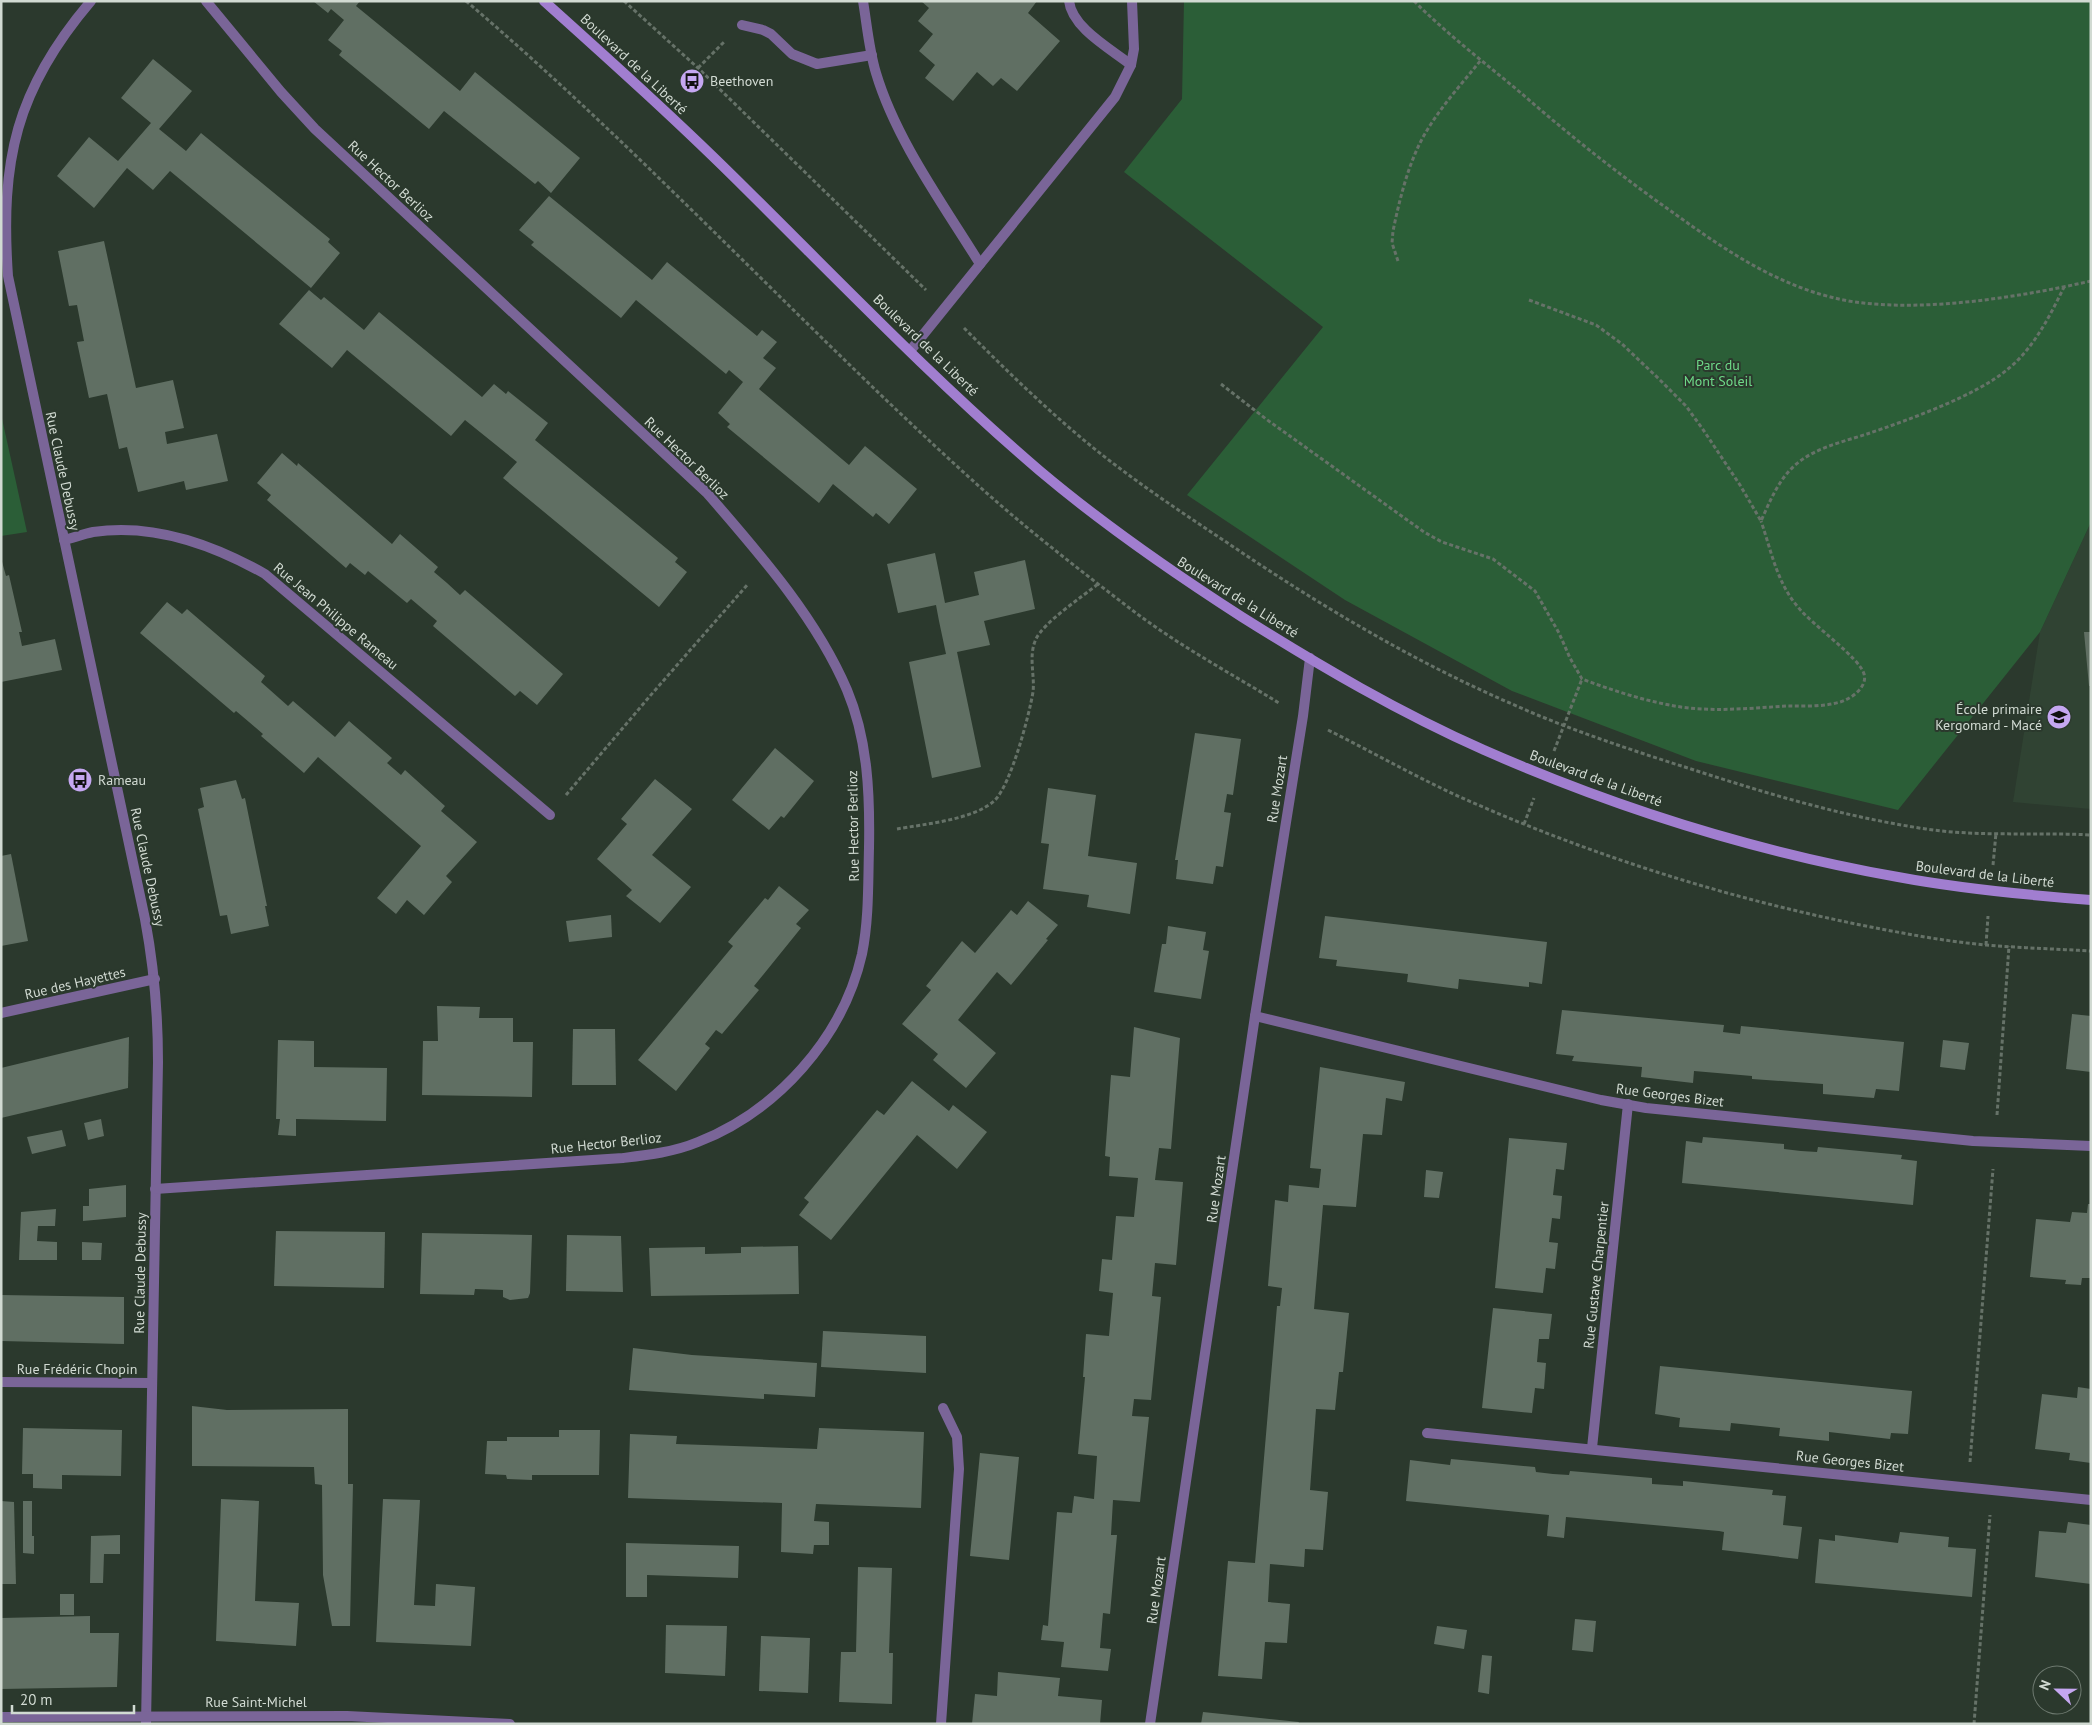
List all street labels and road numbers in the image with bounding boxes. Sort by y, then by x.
street label: Boulevard de la Liberté [577,10,691,118]
street label: Rue Hector Berlioz [344,136,438,226]
street label: Boulevard de la Liberté [870,290,982,400]
street label: Rue Claude Debussy [42,410,85,533]
street label: Rue Hector Berlioz [641,413,733,503]
street label: Boulevard de la Liberté [1174,552,1302,642]
street label: Rue Jean Philippe Rameau [270,559,402,673]
street label: Boulevard de la Liberté [1527,746,1665,810]
street label: Rue Mozart [1263,754,1291,824]
street label: Rue Hector Berlioz [843,770,863,882]
street label: Rue Claude Debussy [127,806,170,929]
street label: Boulevard de la Liberté [1915,857,2055,891]
street label: Rue des Hayettes [23,963,127,1003]
street label: Rue Georges Bizet [1615,1079,1725,1111]
street label: Rue Hector Berlioz [550,1128,662,1158]
street label: Rue Mozart [1202,1154,1230,1224]
street label: Rue Gustave Charpentier [1579,1200,1613,1349]
street label: Rue Claude Debussy [130,1212,150,1334]
street label: Rue Frédéric Chopin [17,1360,137,1378]
street label: Rue Georges Bizet [1795,1446,1905,1476]
street label: Rue Mozart [1142,1555,1170,1625]
street label: Rue Saint-Michel [205,1693,307,1711]

